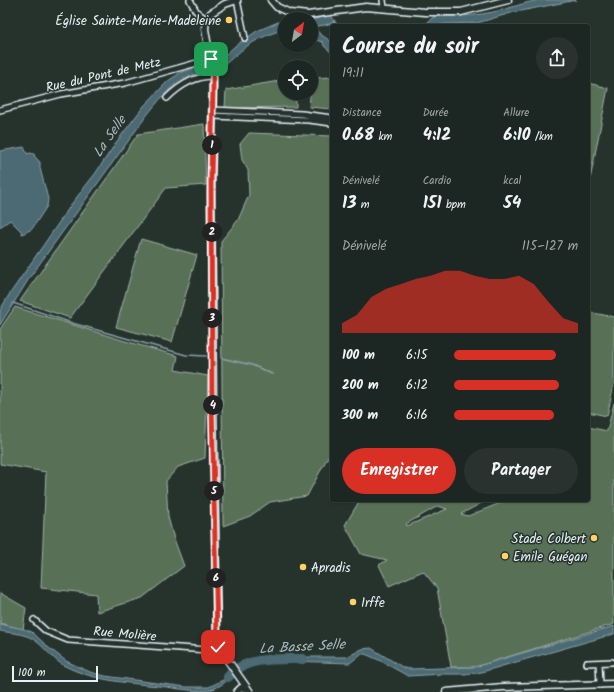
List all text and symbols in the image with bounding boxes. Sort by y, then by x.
place label: Église Sainte-Marie-Madeleine [55,11,221,32]
north arrow [278,12,318,52]
map controls [278,12,318,100]
marker: Église Sainte-Marie-Madeleine [224,15,234,25]
text: Course du soir [342,30,479,65]
button: share [536,37,578,79]
pin [194,42,228,76]
icon: arrive [200,48,222,70]
street label: Rue du Pont de Metz [44,52,163,99]
button: locate [278,60,318,100]
text: 19:11 [342,63,364,84]
text: Distance [342,104,382,122]
text: Durée [423,104,448,122]
text: Allure [503,104,529,122]
water label: La Selle [87,110,133,162]
text: 0.68 [342,122,374,149]
text: 4:12 [423,122,451,149]
text: 6:10 [503,122,531,149]
text: km [374,128,392,146]
text: /km [531,128,553,146]
pin: 1 [202,135,222,155]
text: 1 [210,136,214,154]
text: Dénivelé [342,172,380,190]
text: Cardio [423,172,451,190]
text: kcal [503,172,521,190]
text: 13 [342,190,356,217]
text: 151 [423,190,442,217]
text: 54 [503,190,521,217]
text: m [356,196,370,214]
text: bpm [442,196,466,214]
pin: 2 [202,222,222,242]
text: 2 [209,223,215,241]
text: Dénivelé [342,236,386,257]
text: 115–127 m [522,236,578,257]
pin: 3 [202,308,222,328]
text: 3 [209,309,215,327]
text: 100 m [342,345,375,366]
text: 6:15 [406,345,428,366]
text: 200 m [342,375,379,396]
text: 6:12 [406,375,428,396]
pin: 4 [203,395,223,415]
text: 4 [210,396,216,414]
text: 300 m [342,405,378,426]
text: 6:16 [406,405,428,426]
button: Enregistrer [342,448,456,494]
button: Partager [464,448,578,494]
pin: 5 [204,481,224,501]
text: 5 [211,482,217,500]
place label: Stade Colbert [512,529,587,550]
marker: Stade Colbert [589,533,599,543]
place label: Emile Guégan [513,547,587,568]
marker: Emile Guégan [500,551,510,561]
place label: Apradis [311,558,351,579]
marker: Apradis [298,562,308,572]
pin: 6 [206,568,226,588]
text: 6 [213,569,219,587]
place label: Irffe [361,593,385,614]
marker: Irffe [348,597,358,607]
street label: Rue Molière [92,621,157,648]
pin [201,630,235,664]
water label: La Basse Selle [259,634,347,660]
icon: check [207,636,229,658]
scale bar [12,664,98,683]
text: 100 m [18,664,46,682]

